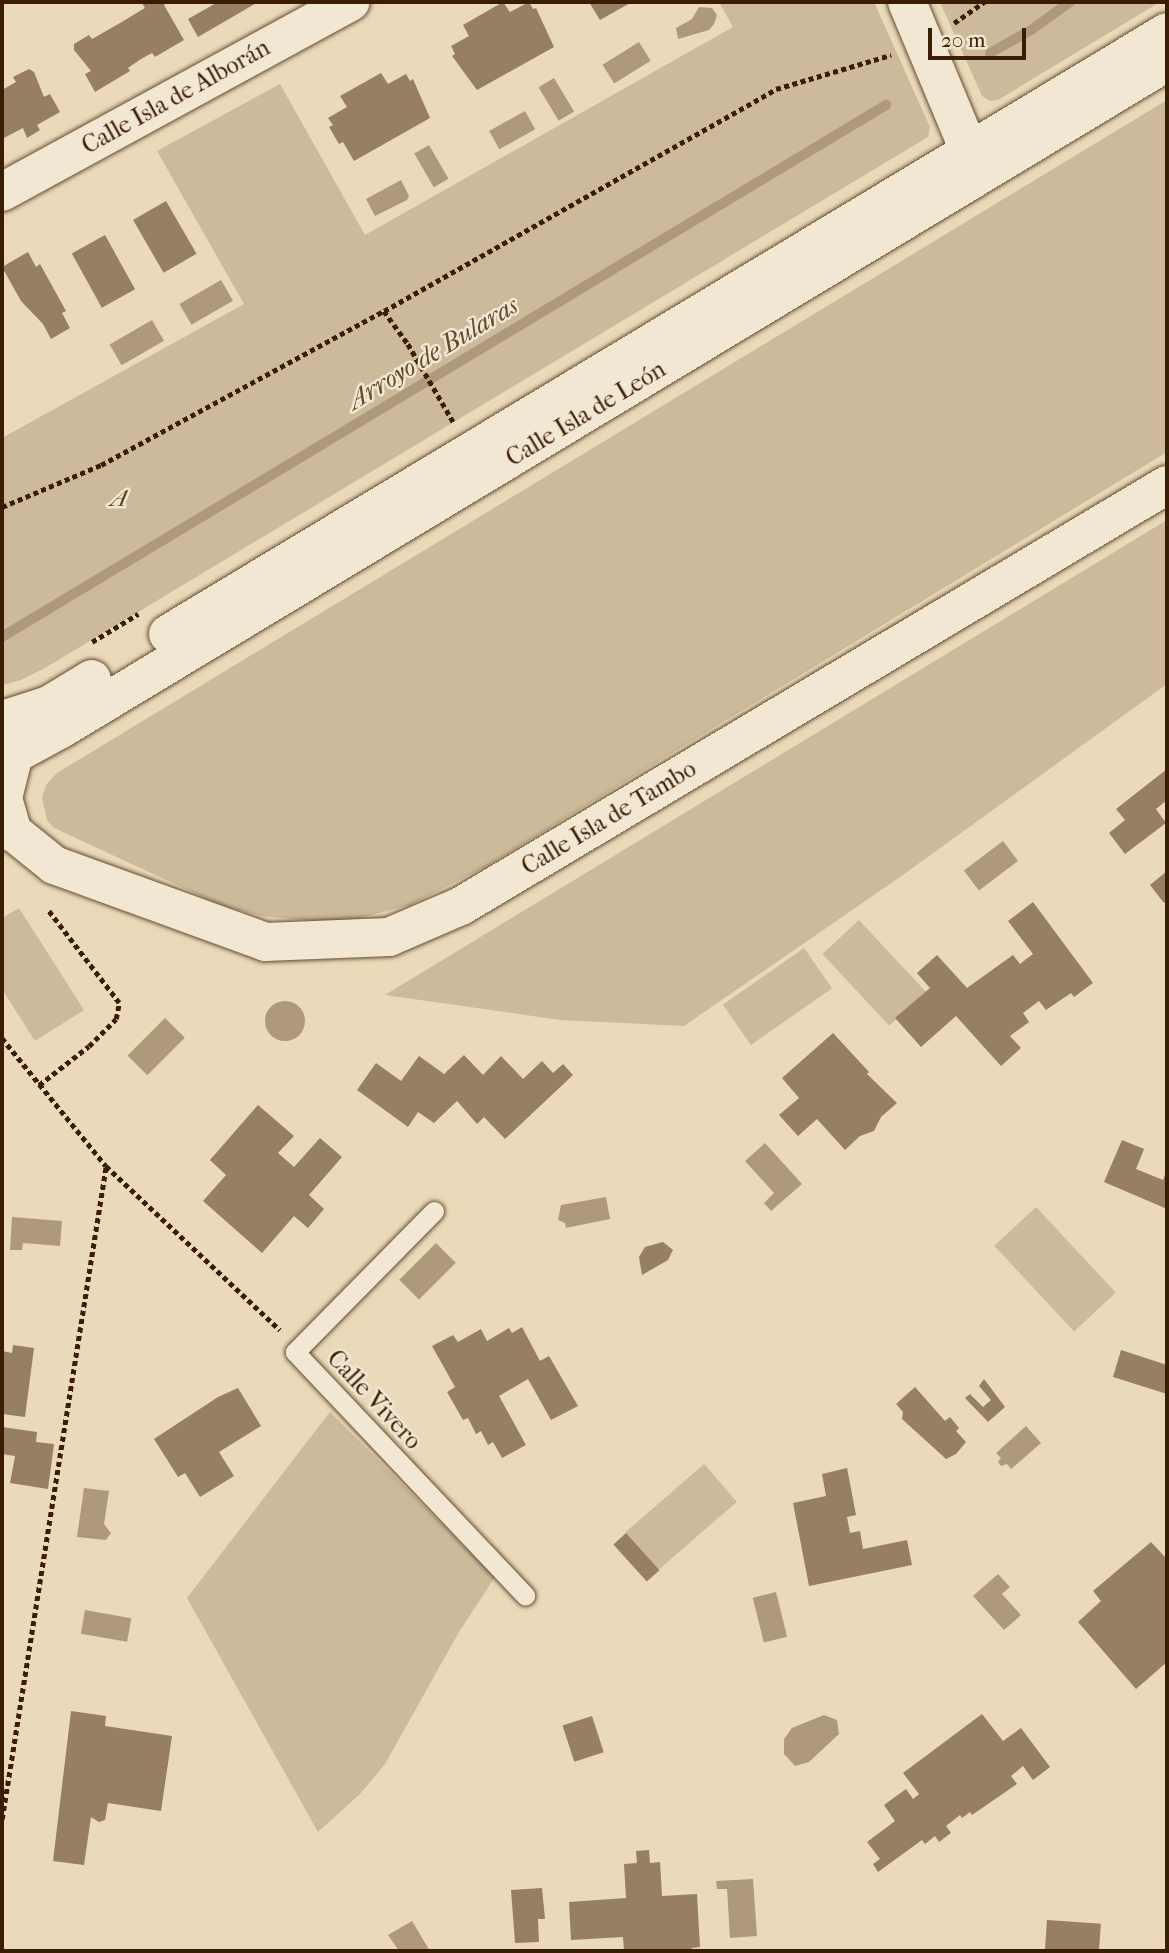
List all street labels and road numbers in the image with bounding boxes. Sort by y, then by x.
street label: Calle Isla de Alborán [77,33,275,161]
street label: Calle Isla de León [501,355,671,473]
street label: Calle Isla de Tambo [517,755,701,881]
street label: Calle Vivero [321,1344,427,1456]

